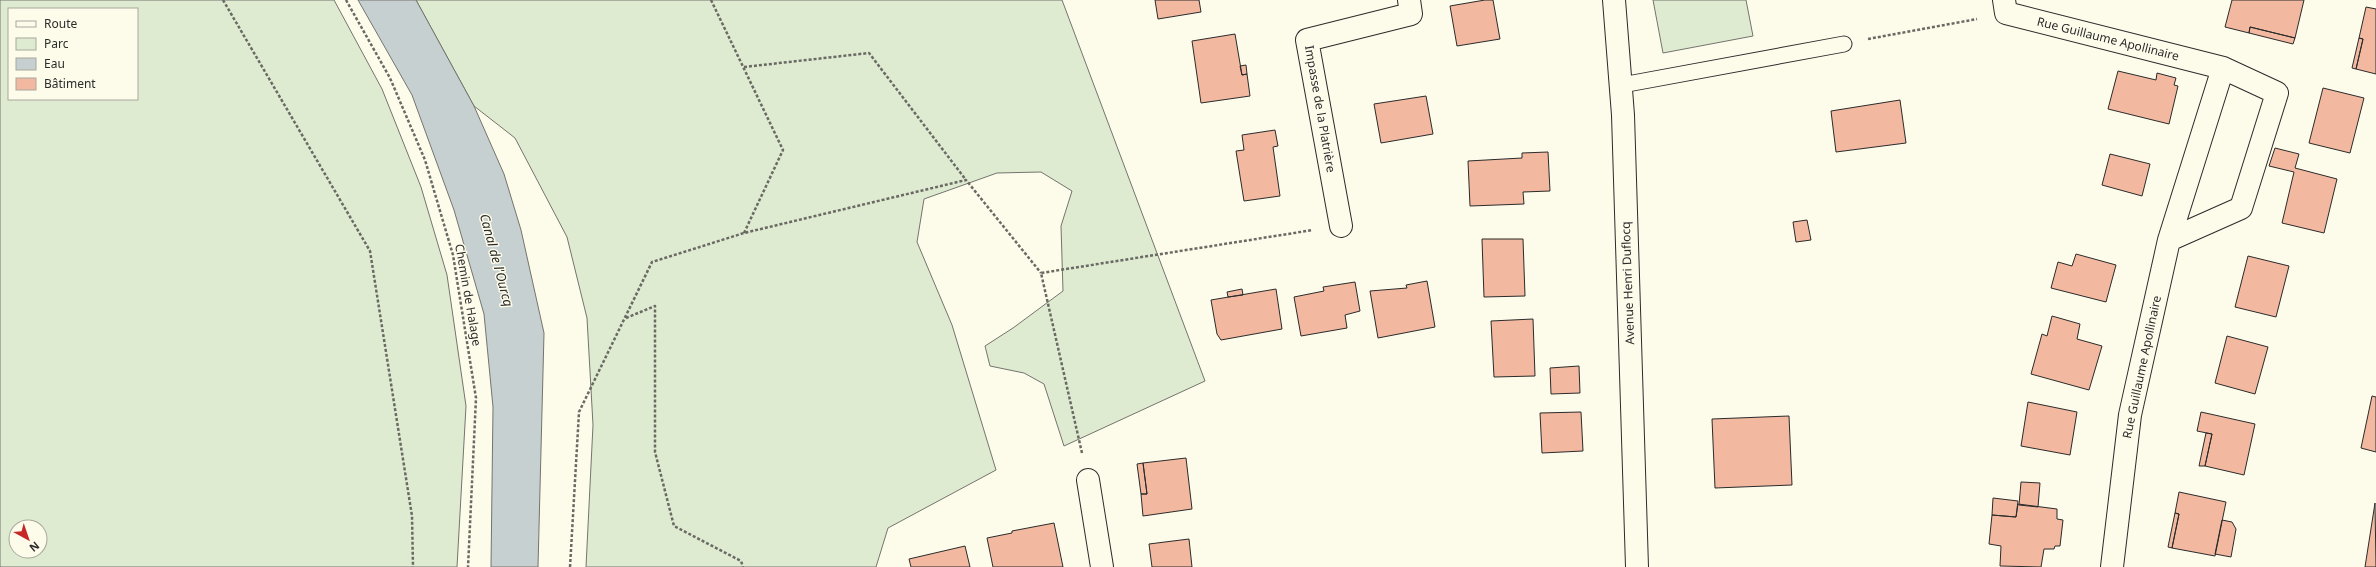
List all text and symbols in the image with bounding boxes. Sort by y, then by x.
legend [8,8,138,100]
street label: Rue Guillaume Apollinaire [2035,13,2181,64]
text: Route [44,15,77,32]
text: Parc [44,35,69,52]
street label: Impasse de la Platrière [1301,44,1340,174]
text: Eau [44,55,65,72]
text: Bâtiment [44,75,96,92]
water label: Canal de l'Ourcq [476,212,518,309]
street label: Avenue Henri Duflocq [1617,221,1638,345]
street label: Chemin de Halage [451,242,486,348]
street label: Rue Guillaume Apollinaire [2118,294,2165,440]
north arrow [8,519,48,559]
text: N [26,538,43,556]

